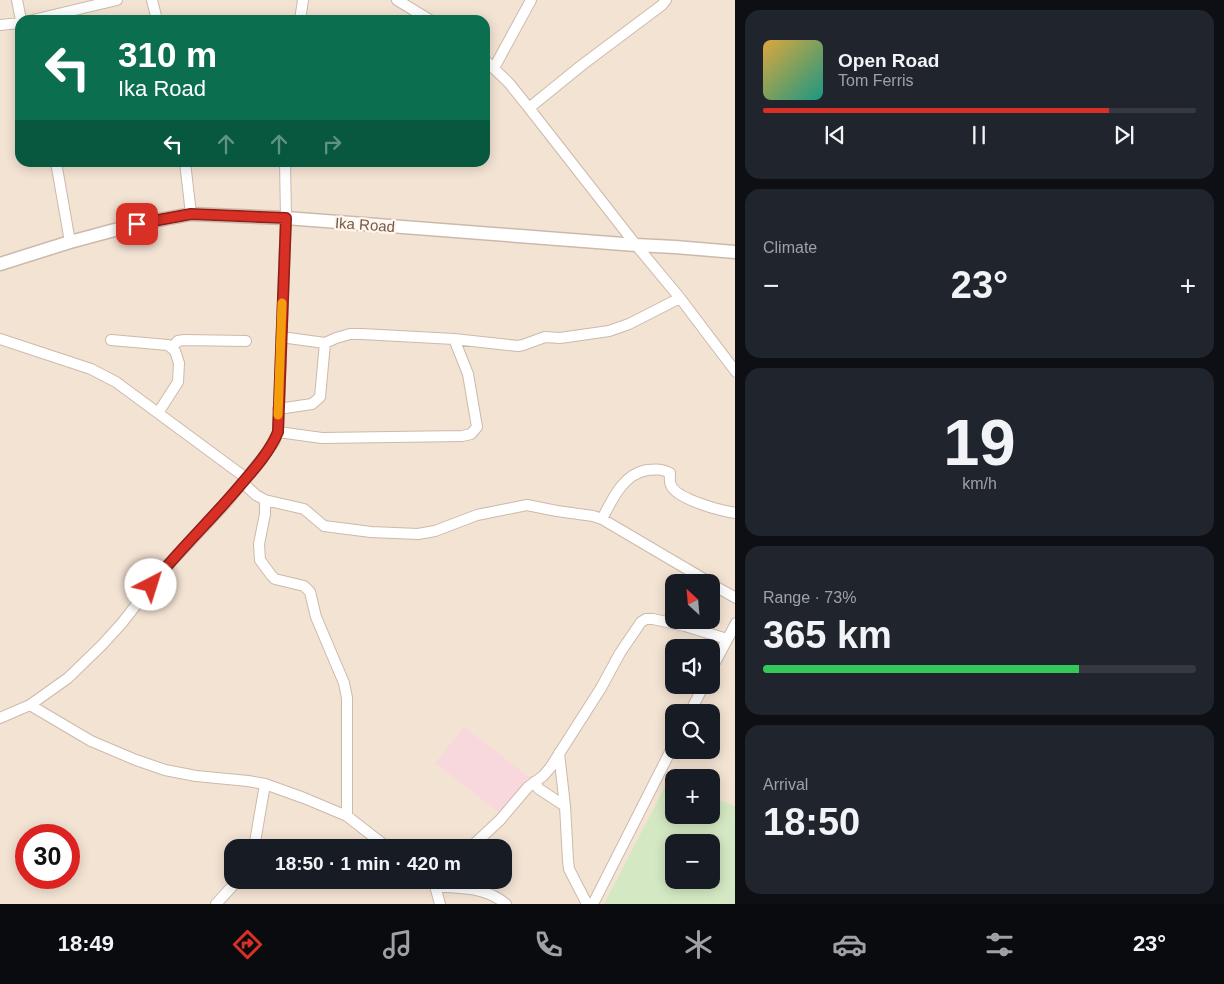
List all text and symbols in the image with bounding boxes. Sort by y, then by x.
icon: left [35,35,100,100]
text: 310 m [118,35,217,74]
text: Open Road [838,50,939,71]
text: Tom Ferris [838,72,914,89]
text: Ika Road [118,76,206,101]
icon: previous [821,121,849,149]
icon: pause [965,121,993,149]
icon: next [1110,121,1138,149]
icon: left [159,130,187,158]
icon: ahead [212,130,240,158]
icon: ahead [265,130,293,158]
icon: right [318,130,346,158]
pin [116,203,158,245]
icon: arrive [123,210,151,238]
street label: Ika Road [334,214,396,235]
text: Climate [763,239,817,256]
text: 23° [951,264,1008,306]
text: − [763,270,779,301]
text: + [1180,270,1196,301]
text: 19 [943,406,1016,479]
text: km/h [962,475,997,492]
position arrow [124,558,176,610]
north arrow [665,574,720,629]
map controls [665,574,720,889]
text: Range · 73% [763,589,856,606]
text: 365 km [763,614,892,656]
button: sound [665,639,720,694]
button: search [665,704,720,759]
button: + [665,769,720,824]
text: Arrival [763,776,808,793]
text: 18:50 [763,801,860,843]
speed limit sign: 30 [15,824,80,889]
button: − [665,834,720,889]
text: 18:50 · 1 min · 420 m [275,853,461,874]
icon: directions [230,927,265,962]
icon: music [380,927,415,962]
icon: phone [531,927,566,962]
icon: climate [681,927,716,962]
icon: car [832,927,867,962]
icon: filters [982,927,1017,962]
text: 18:49 [58,931,114,956]
text: 23° [1133,931,1166,956]

